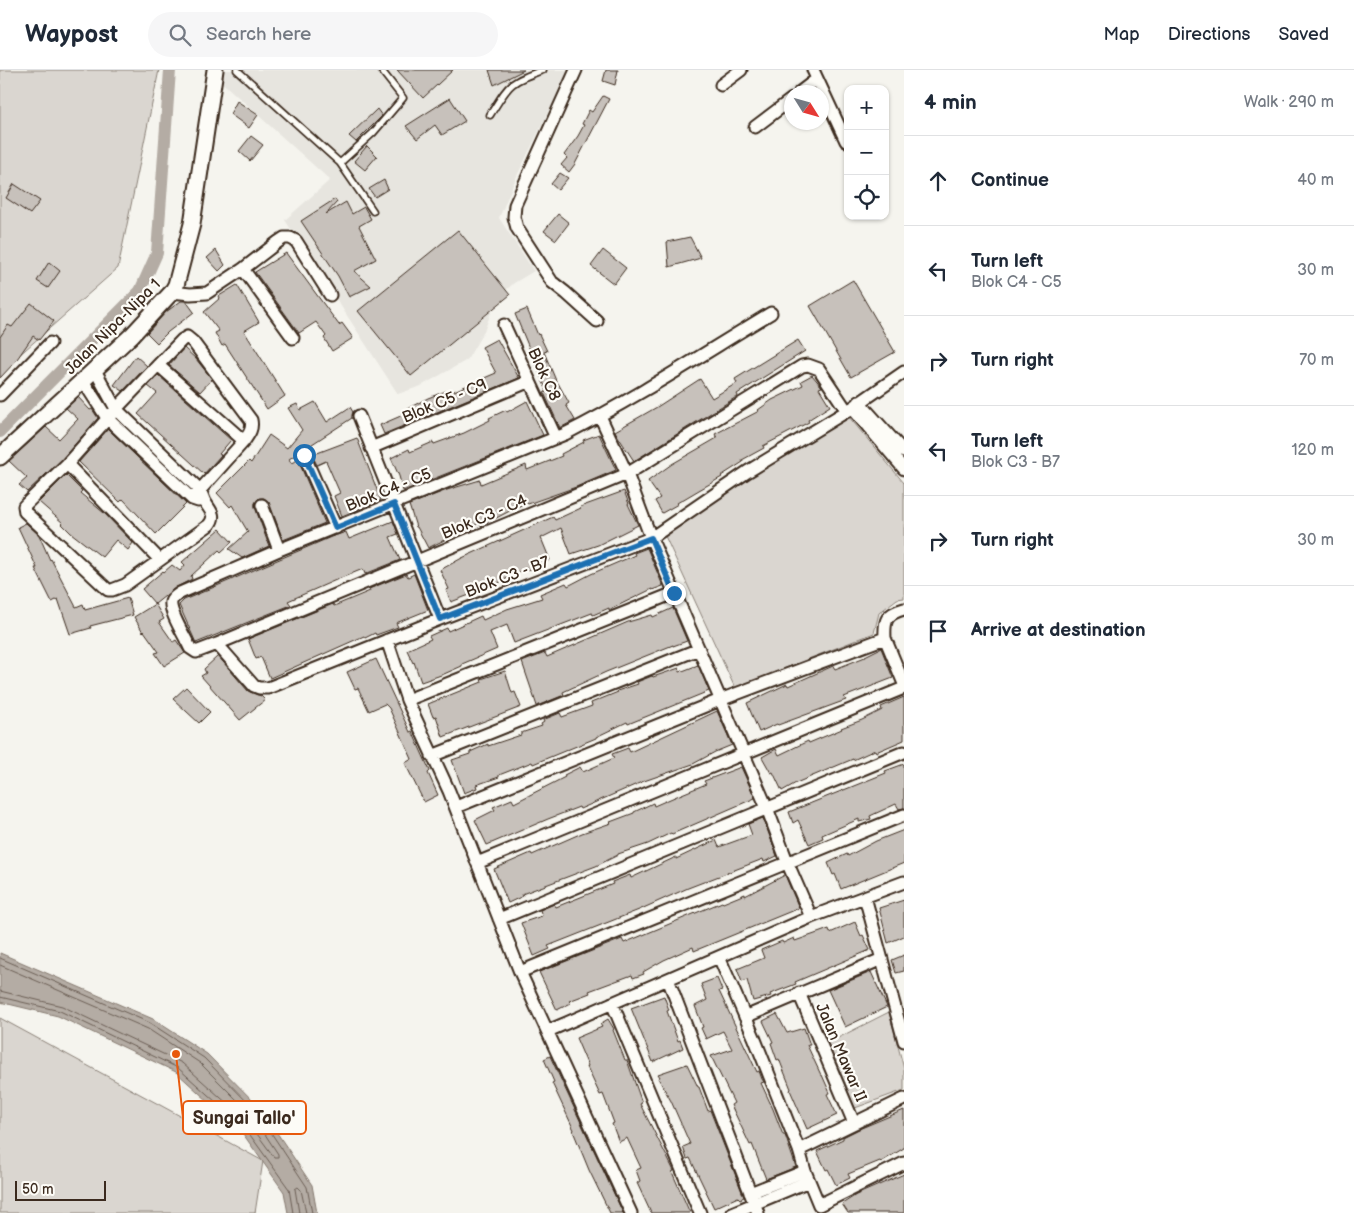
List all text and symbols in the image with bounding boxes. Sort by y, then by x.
search box [148,12,498,57]
text: Waypost [25,20,118,49]
icon: search [166,21,194,49]
text: Search here [206,23,311,46]
text: Map [1104,24,1140,45]
text: Directions [1168,24,1250,45]
text: Saved [1278,24,1329,45]
north arrow [784,85,829,130]
map controls [844,85,889,220]
button: + [844,85,889,130]
text: 4 min [924,90,977,115]
text: Walk · 290 m [1244,93,1334,112]
button: − [844,130,889,175]
icon: ahead [924,167,952,195]
text: Continue [971,169,1049,192]
text: 40 m [1297,171,1334,190]
button: locate [844,175,889,220]
text: Turn left [971,250,1043,273]
icon: left [924,257,952,285]
text: 30 m [1297,261,1334,280]
text: Blok C4 - C5 [971,273,1062,292]
street label: Jalan Nipa-Nipa 1 [61,275,165,379]
street label: Blok C8 [523,345,564,404]
icon: right [924,347,952,375]
text: Turn right [971,349,1054,372]
text: 70 m [1299,351,1334,370]
street label: Blok C5 - C9 [399,375,490,428]
text: Turn left [971,430,1043,453]
icon: left [924,437,952,465]
text: 120 m [1291,441,1334,460]
route start [293,444,316,467]
text: Blok C3 - B7 [971,453,1060,472]
street label: Blok C4 - C5 [343,465,434,516]
street label: Blok C3 - C4 [439,491,531,544]
icon: right [924,527,952,555]
text: Turn right [971,529,1054,552]
text: 30 m [1297,531,1334,550]
street label: Blok C3 - B7 [463,553,553,602]
route end [663,582,686,605]
icon: arrive [924,617,952,645]
text: Arrive at destination [971,619,1146,642]
street label: Jalan Mawar II [811,1000,870,1105]
callout: Sungai Tallo' [183,1101,306,1134]
text: Sungai Tallo' [193,1108,295,1129]
scale bar [15,1178,106,1201]
text: 50 m [22,1181,54,1198]

